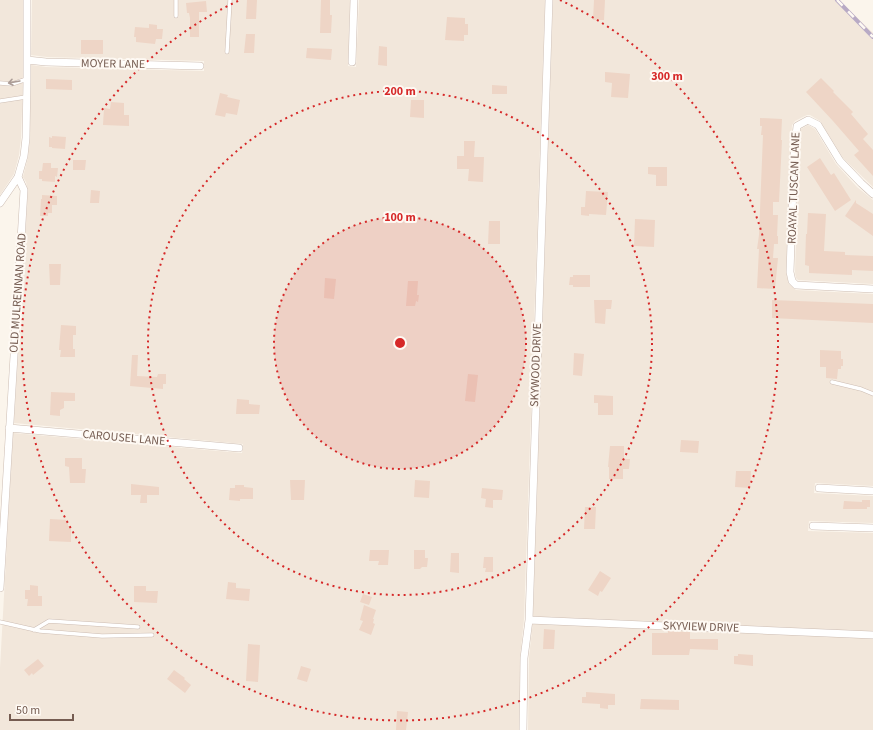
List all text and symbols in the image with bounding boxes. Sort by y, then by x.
street label: MOYER LANE [81,55,145,73]
text: 300 m [651,68,683,85]
one-way arrow [7,79,20,87]
text: 200 m [384,83,416,100]
street label: ROAYAL TUSCAN LANE [784,132,804,244]
text: 100 m [384,209,416,226]
street label: OLD MULRENNAN ROAD [5,233,31,353]
street label: SKYWOOD DRIVE [526,323,546,407]
centre of rings [393,336,407,350]
street label: CAROUSEL LANE [82,426,166,450]
street label: SKYVIEW DRIVE [663,617,739,637]
scale bar [10,696,73,722]
text: 50 m [16,702,40,719]

